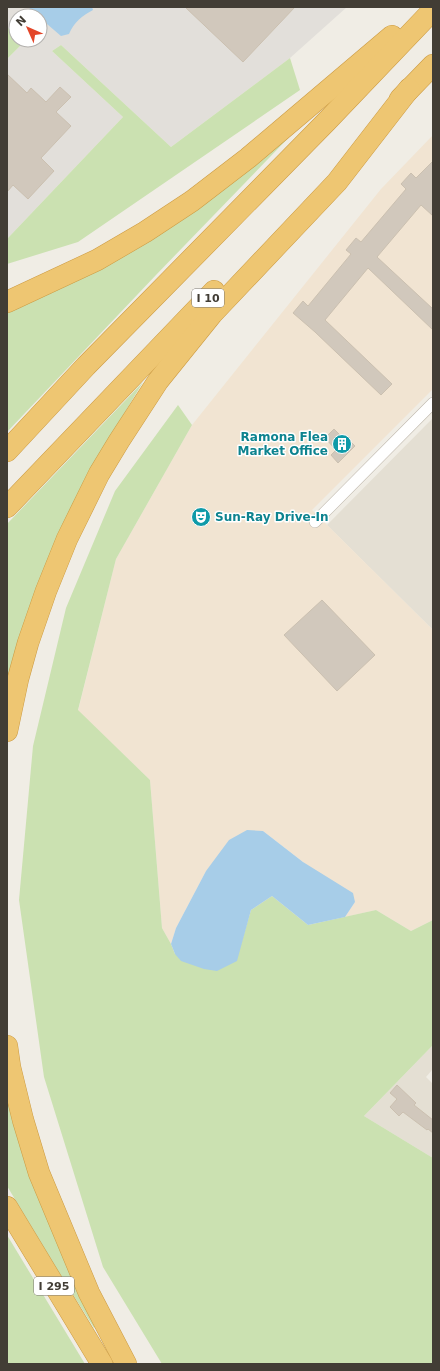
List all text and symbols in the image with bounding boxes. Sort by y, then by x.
north arrow [8,8,48,48]
text: N [13,13,29,29]
road number: I 10 [192,289,224,307]
place label: Ramona Flea Market Office [237,430,328,458]
building icon: Ramona Flea Market Office [331,433,353,455]
theatre icon: Sun-Ray Drive-In [190,506,212,528]
place label: Sun-Ray Drive-In [215,510,329,524]
road number: I 295 [34,1277,74,1295]

